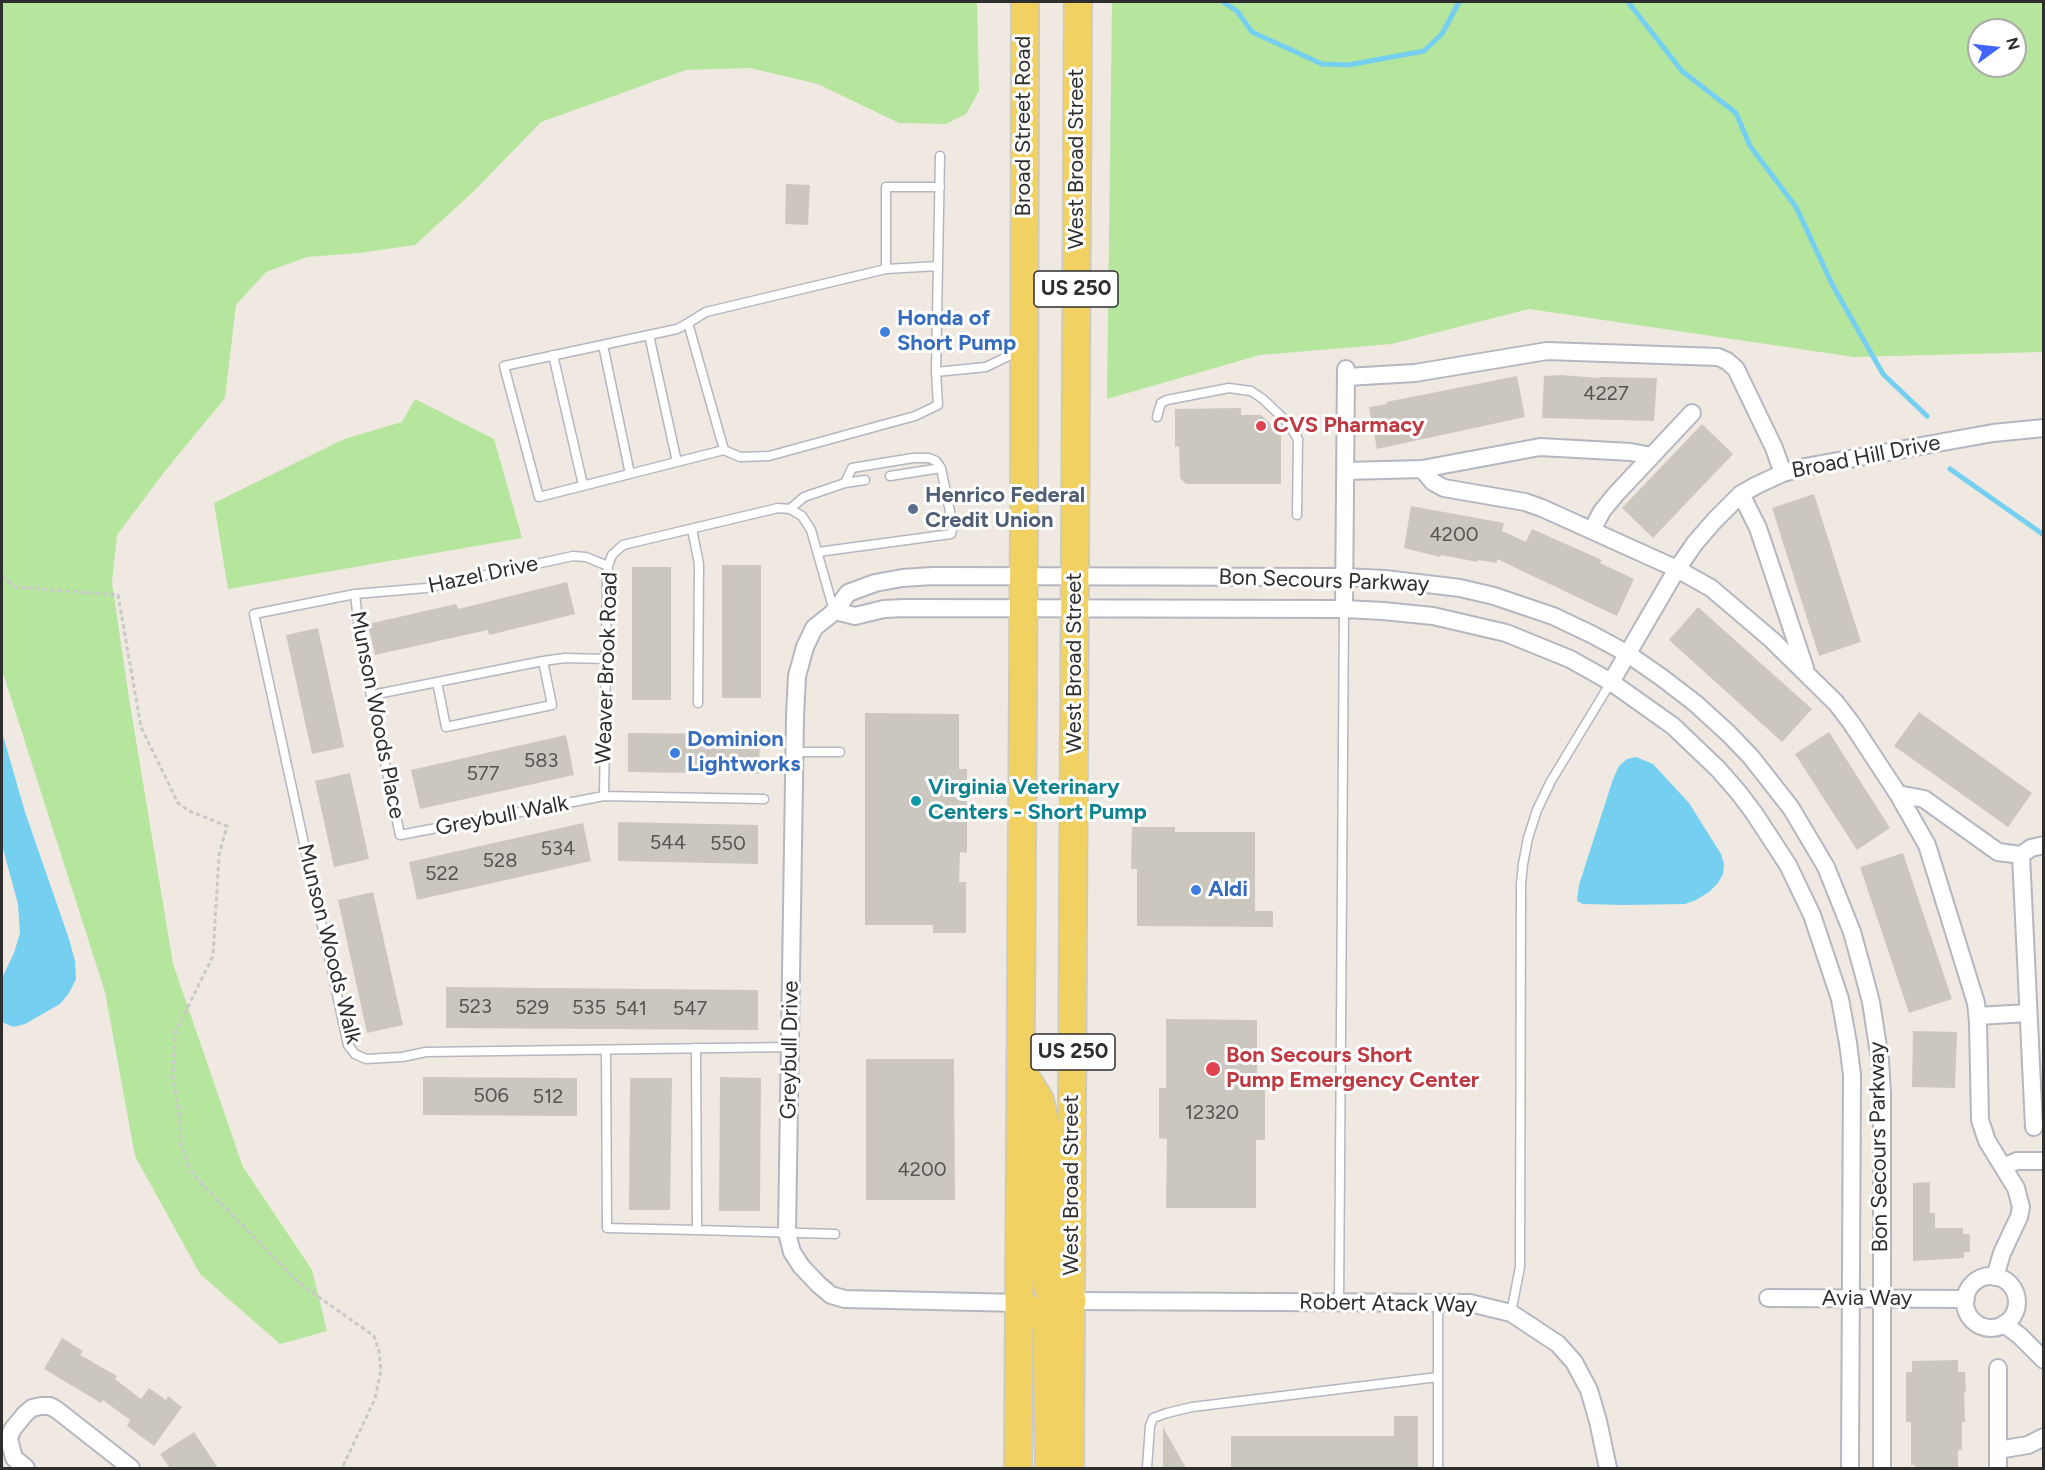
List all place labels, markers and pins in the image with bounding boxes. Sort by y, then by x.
place label: Honda of Short Pump [897,306,1016,358]
marker: Honda of Short Pump [878,325,892,339]
place label: CVS Pharmacy [1273,413,1424,439]
marker: CVS Pharmacy [1254,419,1268,433]
place label: Henrico Federal Credit Union [925,483,1085,534]
marker: Henrico Federal Credit Union [906,502,920,516]
place label: Dominion Lightworks [687,727,800,778]
marker: Dominion Lightworks [668,746,682,760]
place label: Virginia Veterinary Centers - Short Pump [928,775,1147,826]
marker: Virginia Veterinary Centers - Short Pump [909,794,923,808]
place label: Aldi [1208,877,1248,903]
marker: Aldi [1189,883,1203,897]
place label: Bon Secours Short Pump Emergency Center [1226,1043,1479,1094]
marker: Bon Secours Short Pump Emergency Center [1204,1060,1222,1078]

